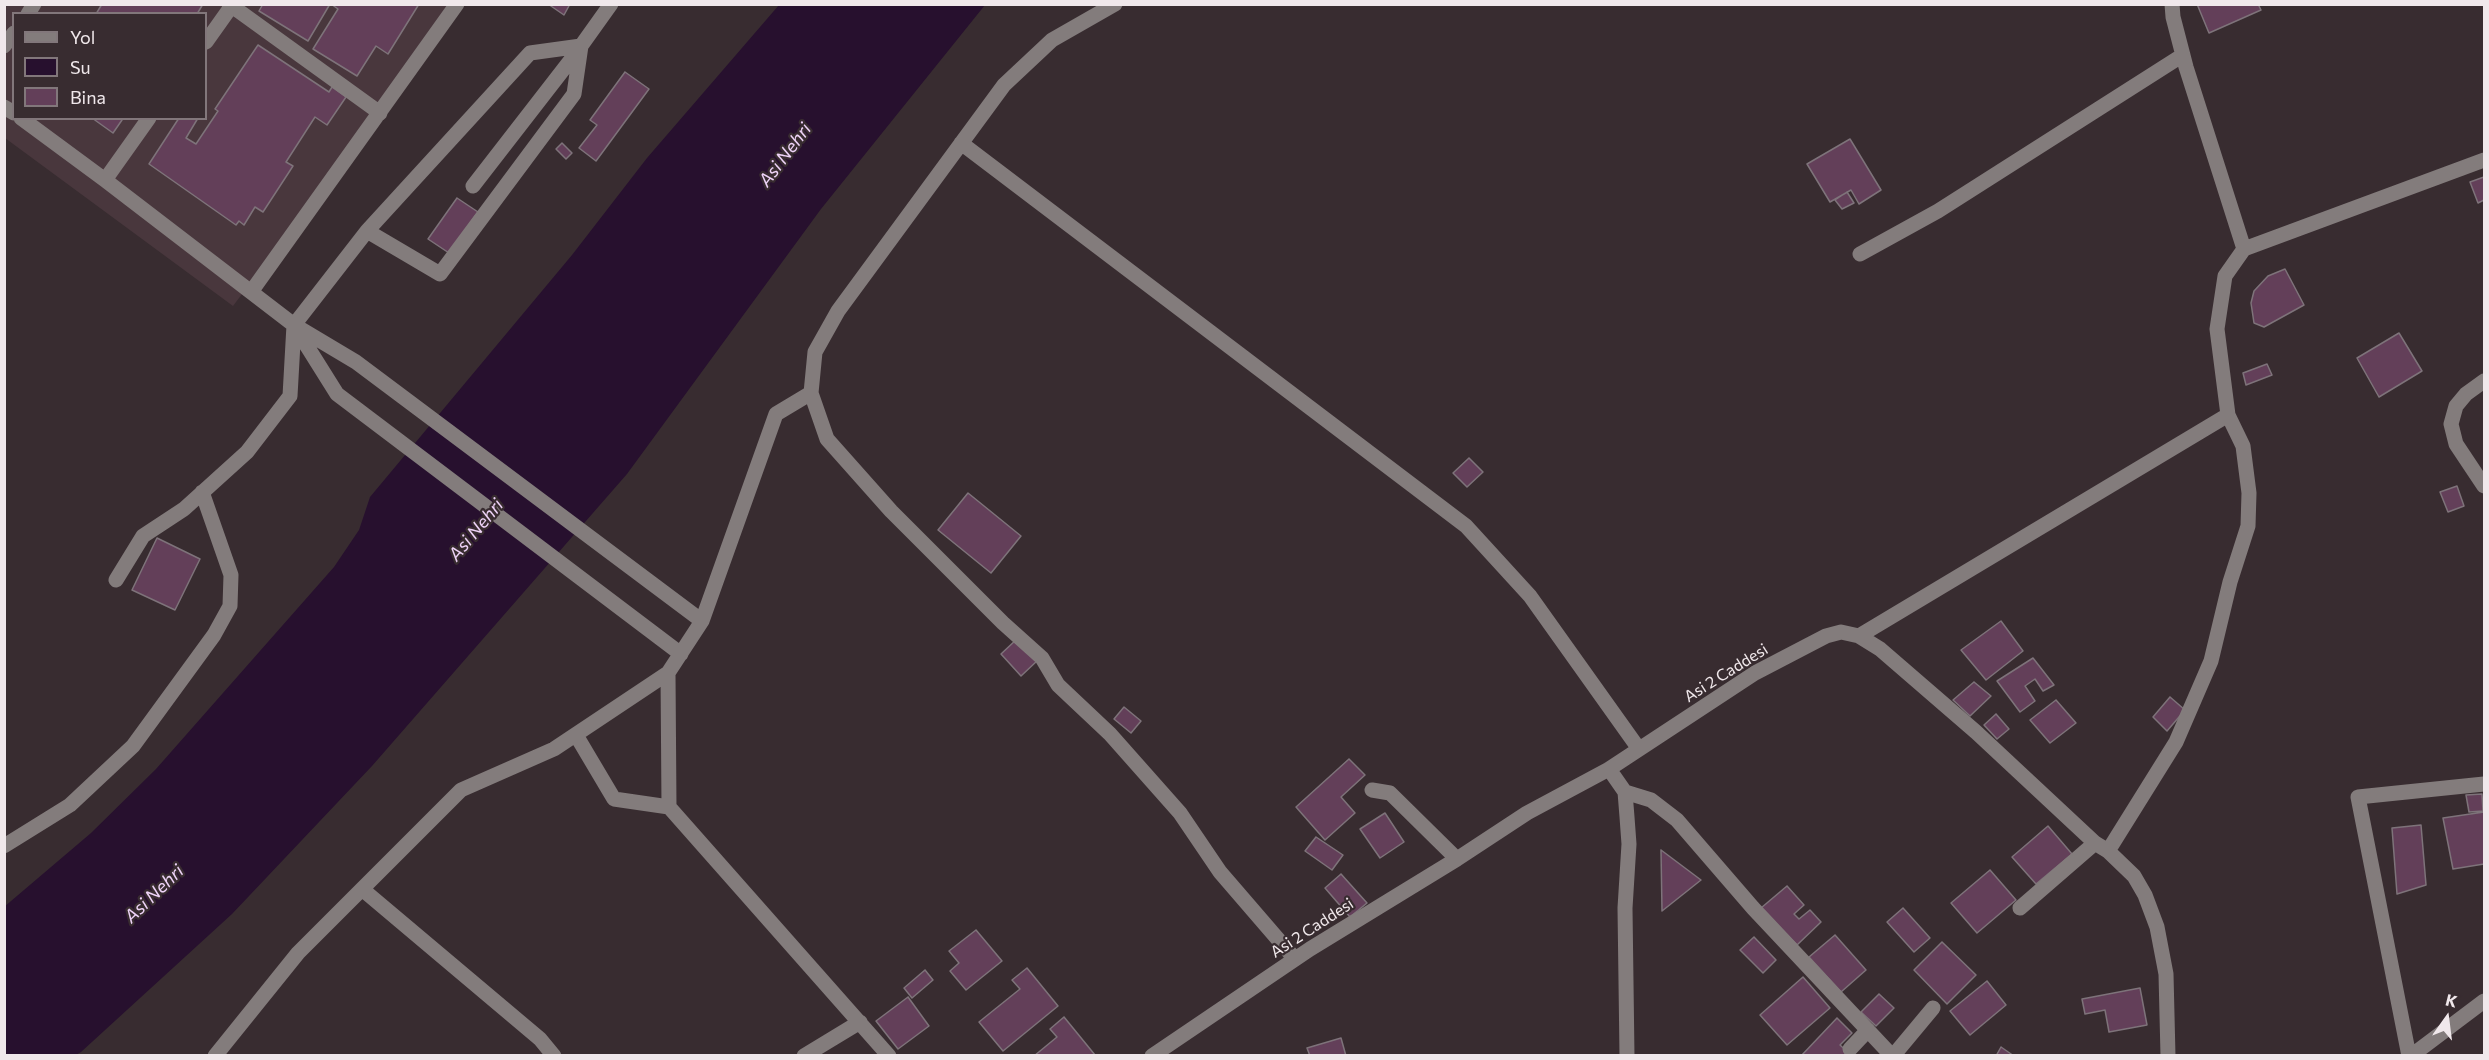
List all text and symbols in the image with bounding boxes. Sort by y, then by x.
legend [12,12,207,120]
text: Yol [70,26,95,48]
text: Su [70,56,91,78]
text: Bina [70,86,106,108]
water label: Asi Nehri [754,119,816,191]
water label: Asi Nehri [444,495,508,565]
street label: Asi 2 Caddesi [1681,640,1771,706]
water label: Asi Nehri [120,861,188,927]
street label: Asi 2 Caddesi [1267,894,1357,962]
north arrow [2417,988,2477,1048]
text: K [2444,989,2459,1011]

